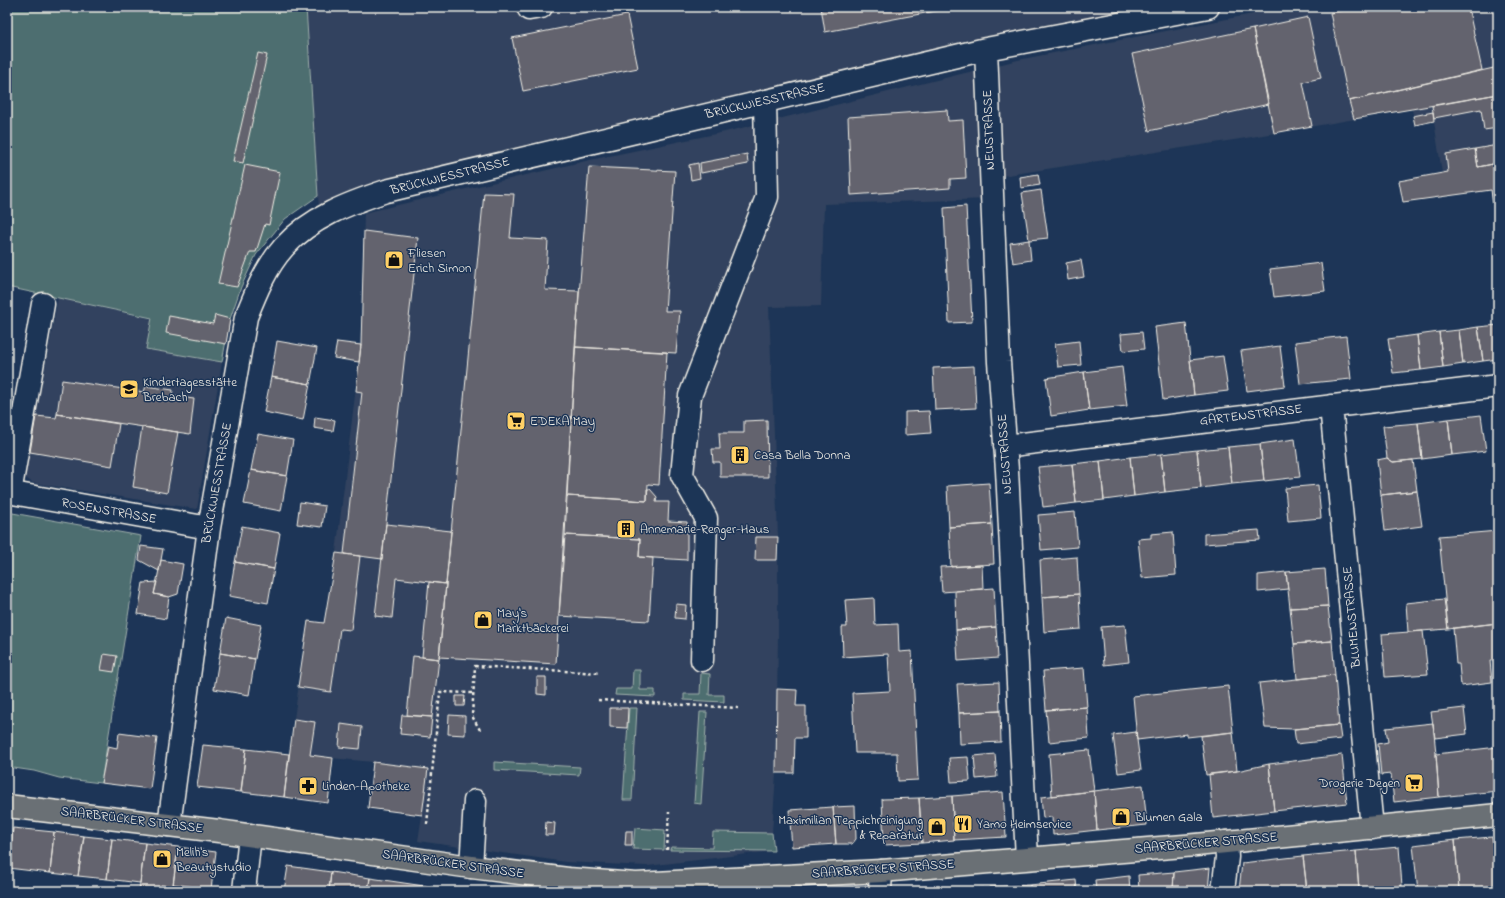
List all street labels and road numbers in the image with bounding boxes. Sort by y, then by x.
street label: BRÜCKWIESSTRASSE [702,78,827,124]
street label: NEUSTRASSE [978,89,1000,171]
street label: BRÜCKWIESSTRASSE [387,152,512,200]
street label: GARTENSTRASSE [1199,399,1303,431]
street label: NEUSTRASSE [993,413,1017,495]
street label: BRÜCKWIESSTRASSE [197,421,237,546]
street label: ROSENSTRASSE [60,493,158,529]
street label: BLUMENSTRASSE [1338,565,1366,670]
street label: SAARBRÜCKER STRASSE [60,802,204,838]
street label: SAARBRÜCKER STRASSE [1134,827,1278,859]
street label: SAARBRÜCKER STRASSE [381,845,525,883]
street label: SAARBRÜCKER STRASSE [811,855,955,883]

